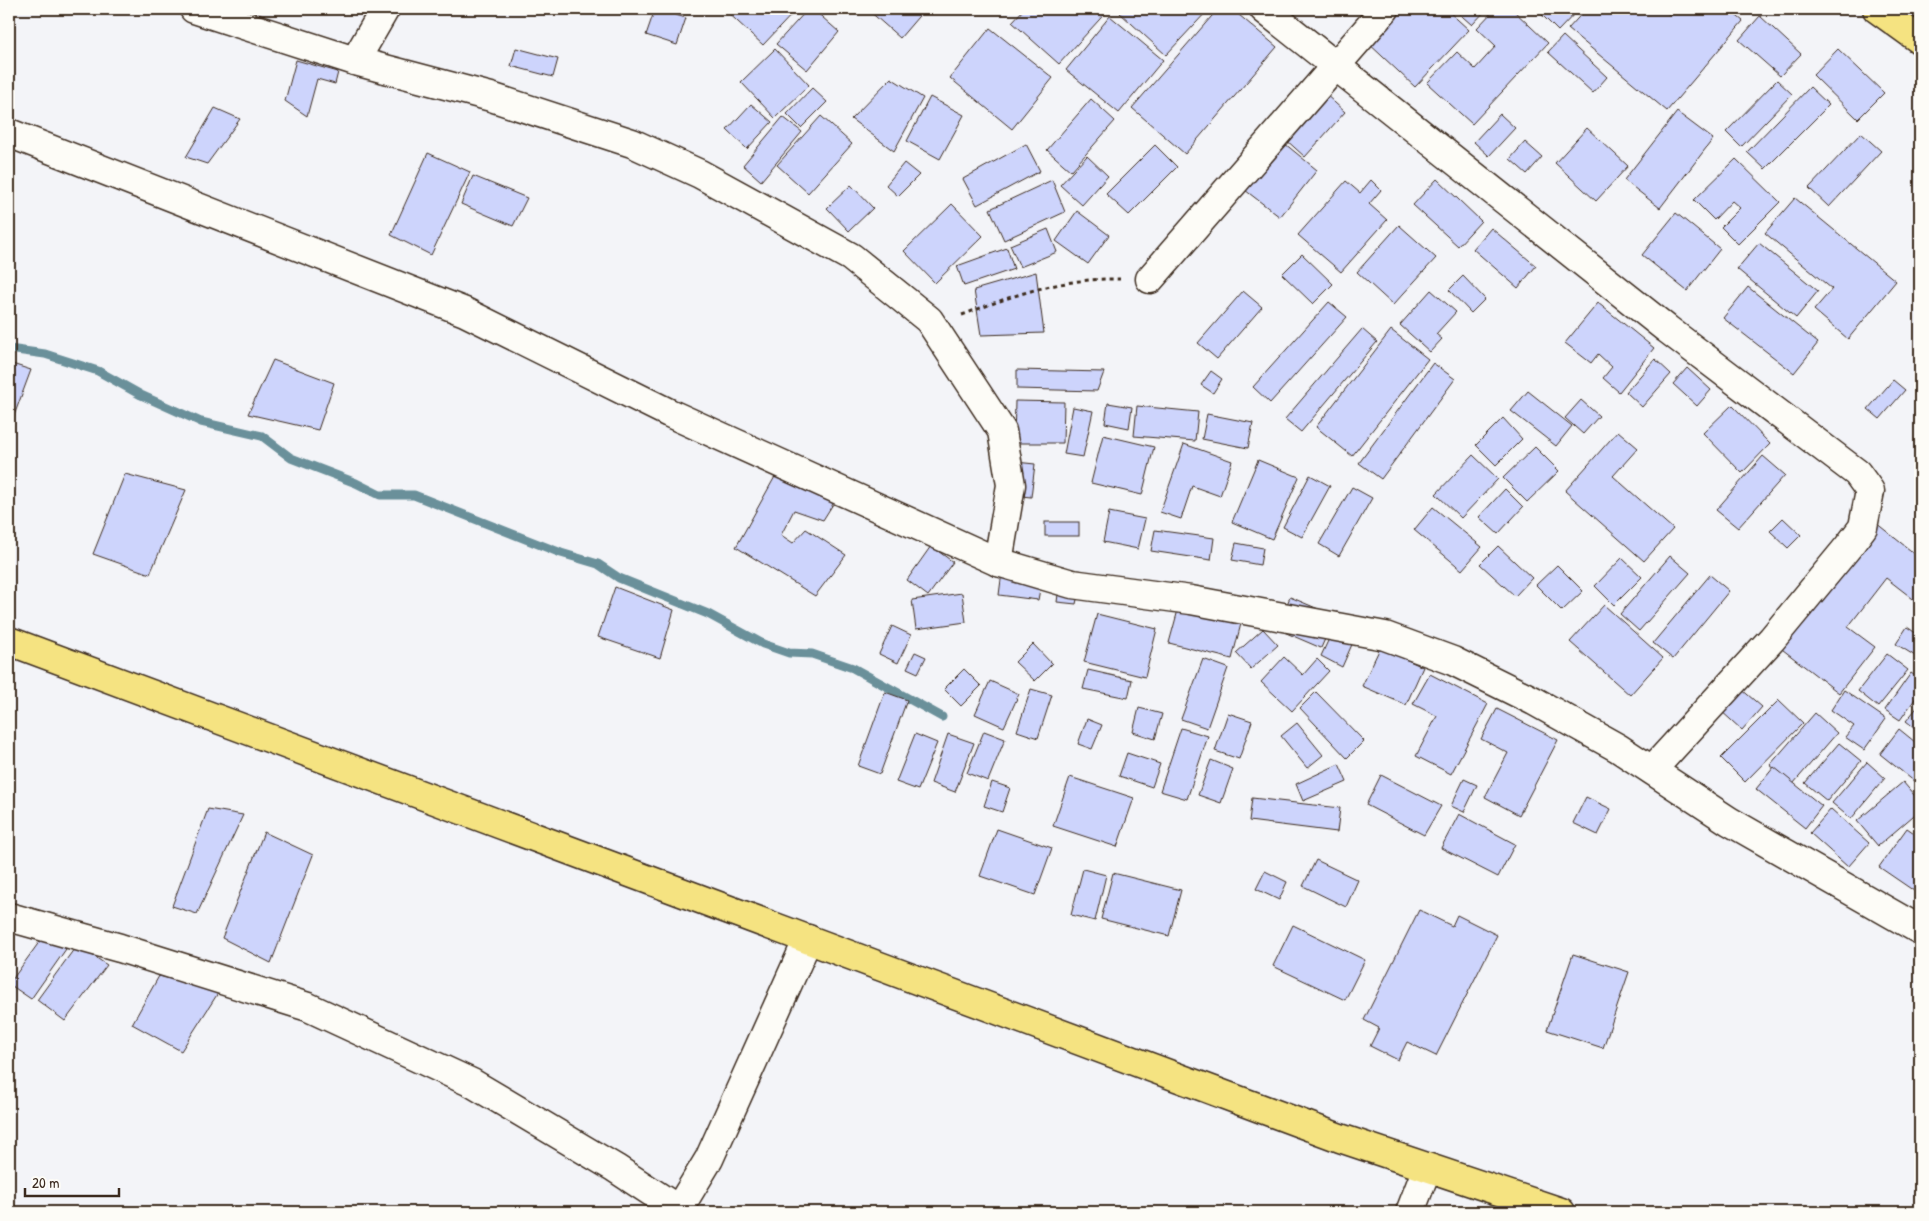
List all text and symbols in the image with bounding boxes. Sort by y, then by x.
scale bar [25,1166,119,1198]
text: 20 m [32,1172,59,1193]

